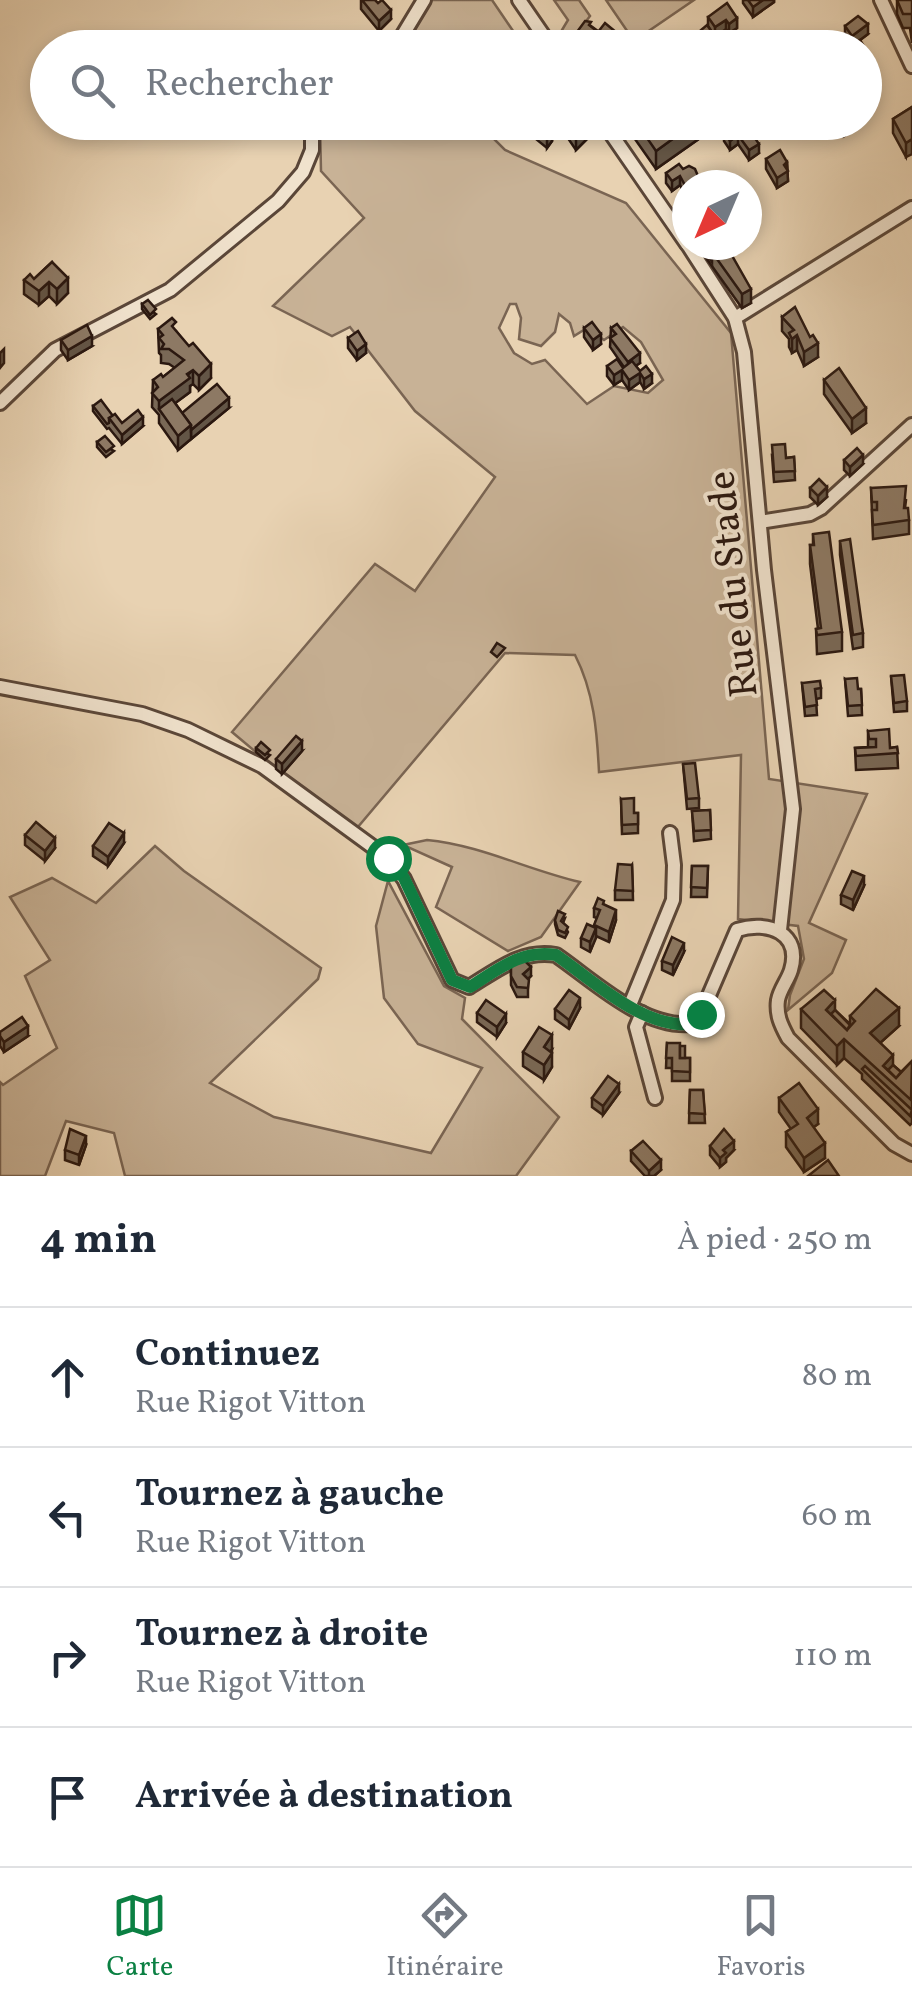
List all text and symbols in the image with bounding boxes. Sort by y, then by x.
search box [30,30,882,140]
icon: search [65,58,120,113]
text: Rechercher [145,59,333,112]
north arrow [672,170,762,260]
street label: Rue du Stade [695,468,775,700]
route start [366,836,412,882]
route end [679,992,725,1038]
text: 4 min [40,1212,157,1271]
text: À pied · 250 m [677,1219,872,1263]
text: Continuez [135,1329,320,1382]
icon: ahead [40,1350,95,1405]
text: 80 m [802,1355,872,1399]
text: Rue Rigot Vitton [135,1382,366,1426]
text: Tournez à gauche [135,1469,444,1522]
icon: left [40,1490,95,1545]
text: 60 m [802,1495,872,1539]
text: Rue Rigot Vitton [135,1522,366,1566]
text: Tournez à droite [135,1609,428,1662]
icon: right [40,1630,95,1685]
text: 110 m [793,1635,872,1679]
text: Rue Rigot Vitton [135,1662,366,1706]
icon: arrive [40,1770,95,1825]
text: Arrivée à destination [135,1771,513,1824]
tab: Carte [106,1888,173,1987]
tab: Itinéraire [386,1888,504,1987]
tab: Favoris [717,1888,805,1987]

